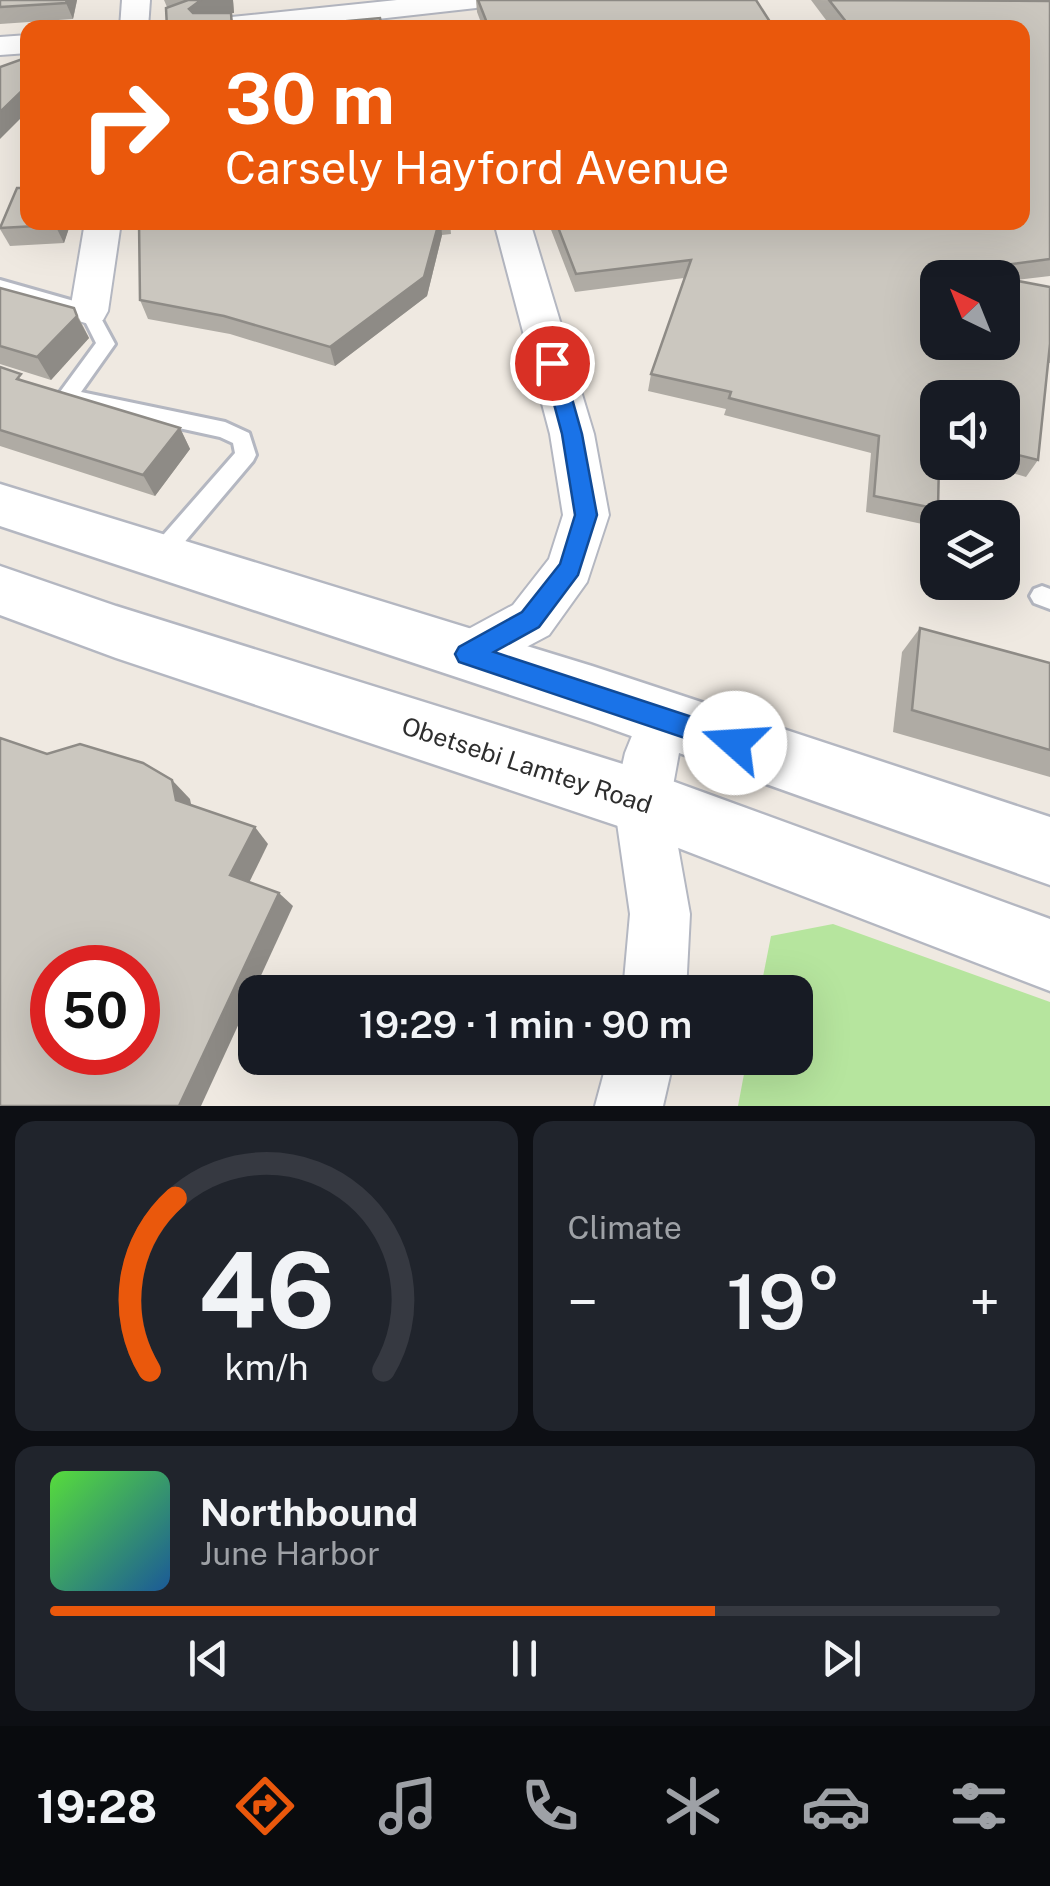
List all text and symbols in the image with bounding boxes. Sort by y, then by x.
text: 30 m [225,57,395,140]
icon: right [60,60,190,190]
text: Carsely Hayford Avenue [225,141,729,194]
north arrow [920,260,1020,360]
map controls [920,260,1020,600]
pin [510,321,595,406]
icon: arrive [525,336,580,391]
button: sound [920,380,1020,480]
button: layers [920,500,1020,600]
position arrow [683,691,787,795]
street label: Obetsebi Lamtey Road [398,710,656,820]
speed limit sign: 50 [30,945,160,1075]
text: 19:29 · 1 min · 90 m [359,1002,692,1047]
text: Climate [568,1209,682,1246]
text: 46 [198,1229,335,1351]
text: 19° [726,1258,841,1346]
text: − [568,1270,598,1334]
text: + [969,1270,1000,1334]
text: km/h [224,1346,308,1388]
text: Northbound [200,1490,418,1535]
text: June Harbor [200,1535,380,1572]
icon: previous [181,1631,236,1686]
icon: pause [497,1631,552,1686]
icon: next [814,1631,869,1686]
icon: directions [230,1771,300,1841]
icon: music [373,1771,443,1841]
icon: phone [515,1771,585,1841]
icon: climate [658,1771,728,1841]
icon: car [801,1771,871,1841]
icon: filters [944,1771,1014,1841]
text: 19:28 [36,1780,157,1833]

